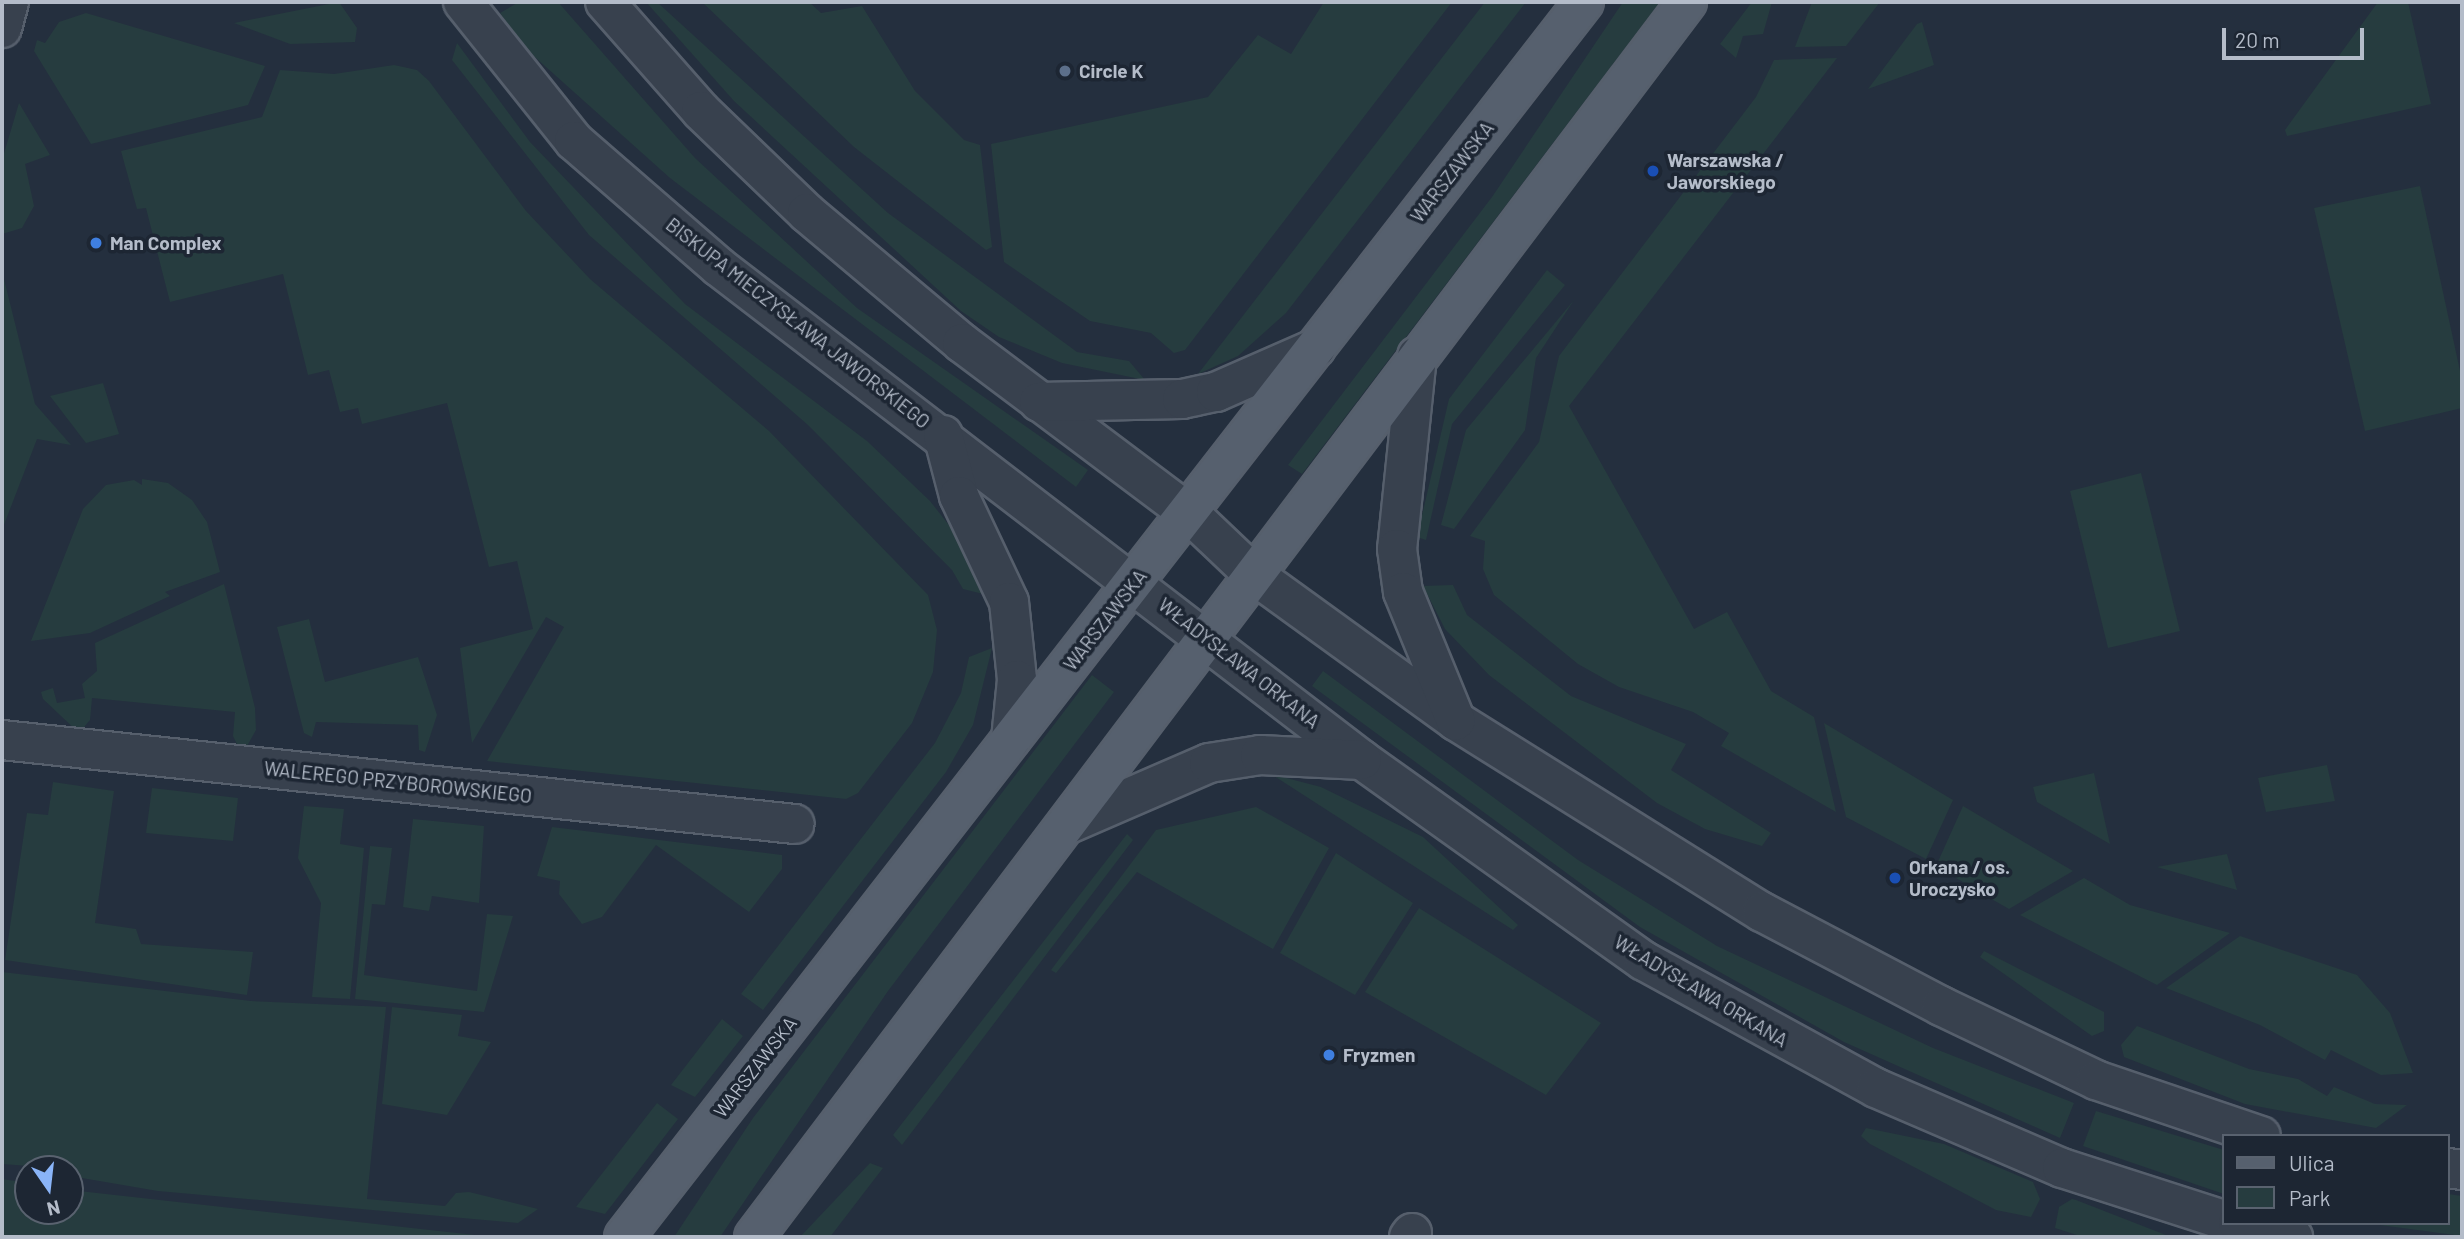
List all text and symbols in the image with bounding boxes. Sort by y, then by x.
scale bar [2226,14,2368,58]
text: 20 m [2235,27,2280,52]
place label: Circle K [1079,60,1143,82]
marker: Circle K [1057,63,1073,79]
street label: WARSZAWSKA [1406,117,1498,227]
place label: Warszawska / Jaworskiego [1667,149,1784,193]
marker: Warszawska / Jaworskiego [1645,163,1661,179]
street label: BISKUPA MIECZYSŁAWA JAWORSKIEGO [662,213,934,433]
place label: Man Complex [110,232,221,254]
marker: Man Complex [88,235,104,251]
street label: WARSZAWSKA [1059,565,1151,675]
street label: WŁADYSŁAWA ORKANA [1154,593,1324,733]
street label: WALEREGO PRZYBOROWSKIEGO [263,757,533,807]
place label: Orkana / os. Uroczysko [1909,856,2010,900]
marker: Orkana / os. Uroczysko [1887,870,1903,886]
street label: WŁADYSŁAWA ORKANA [1610,930,1792,1052]
street label: WARSZAWSKA [709,1012,801,1122]
place label: Fryzmen [1343,1044,1415,1066]
marker: Fryzmen [1321,1047,1337,1063]
legend [2222,1134,2450,1225]
text: Ulica [2289,1150,2334,1175]
north arrow [14,1155,84,1225]
text: Park [2289,1185,2330,1210]
text: N [45,1196,63,1222]

